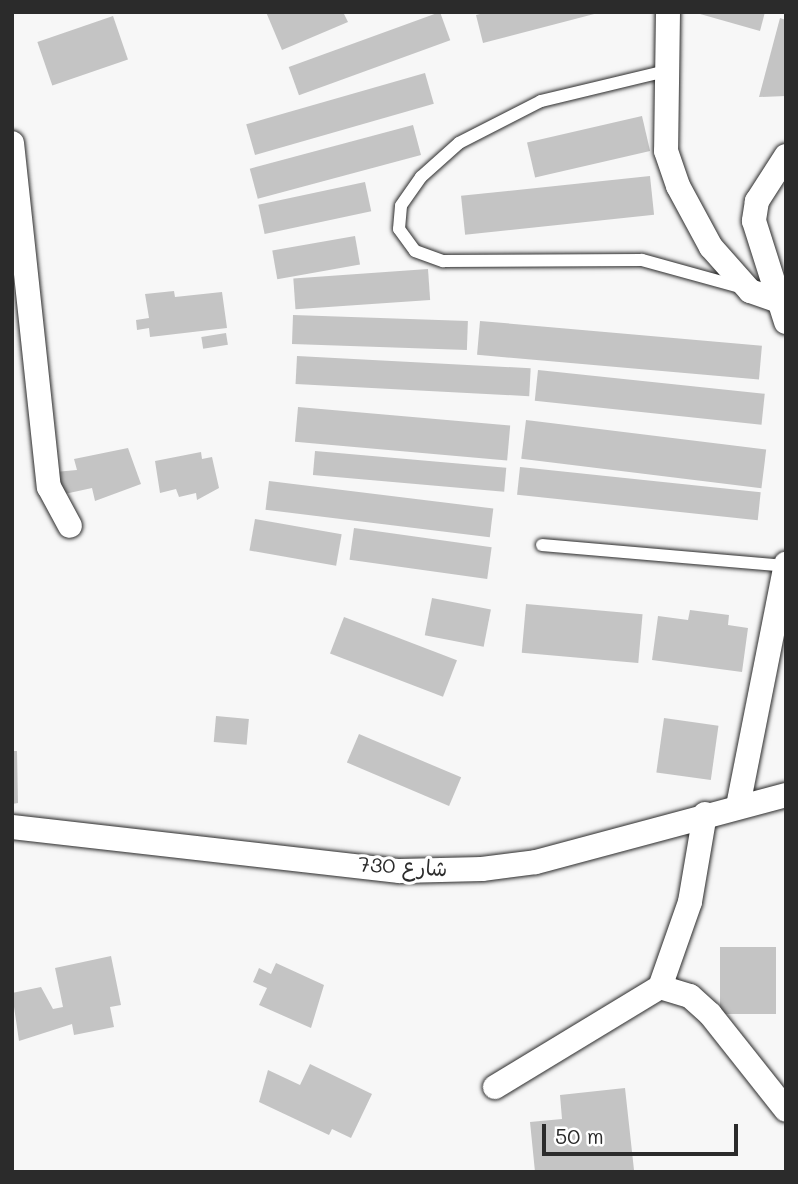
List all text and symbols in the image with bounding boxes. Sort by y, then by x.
street label: شارع 730 [358,851,448,881]
scale bar [546,1110,742,1154]
text: 50 m [555,1122,604,1149]

